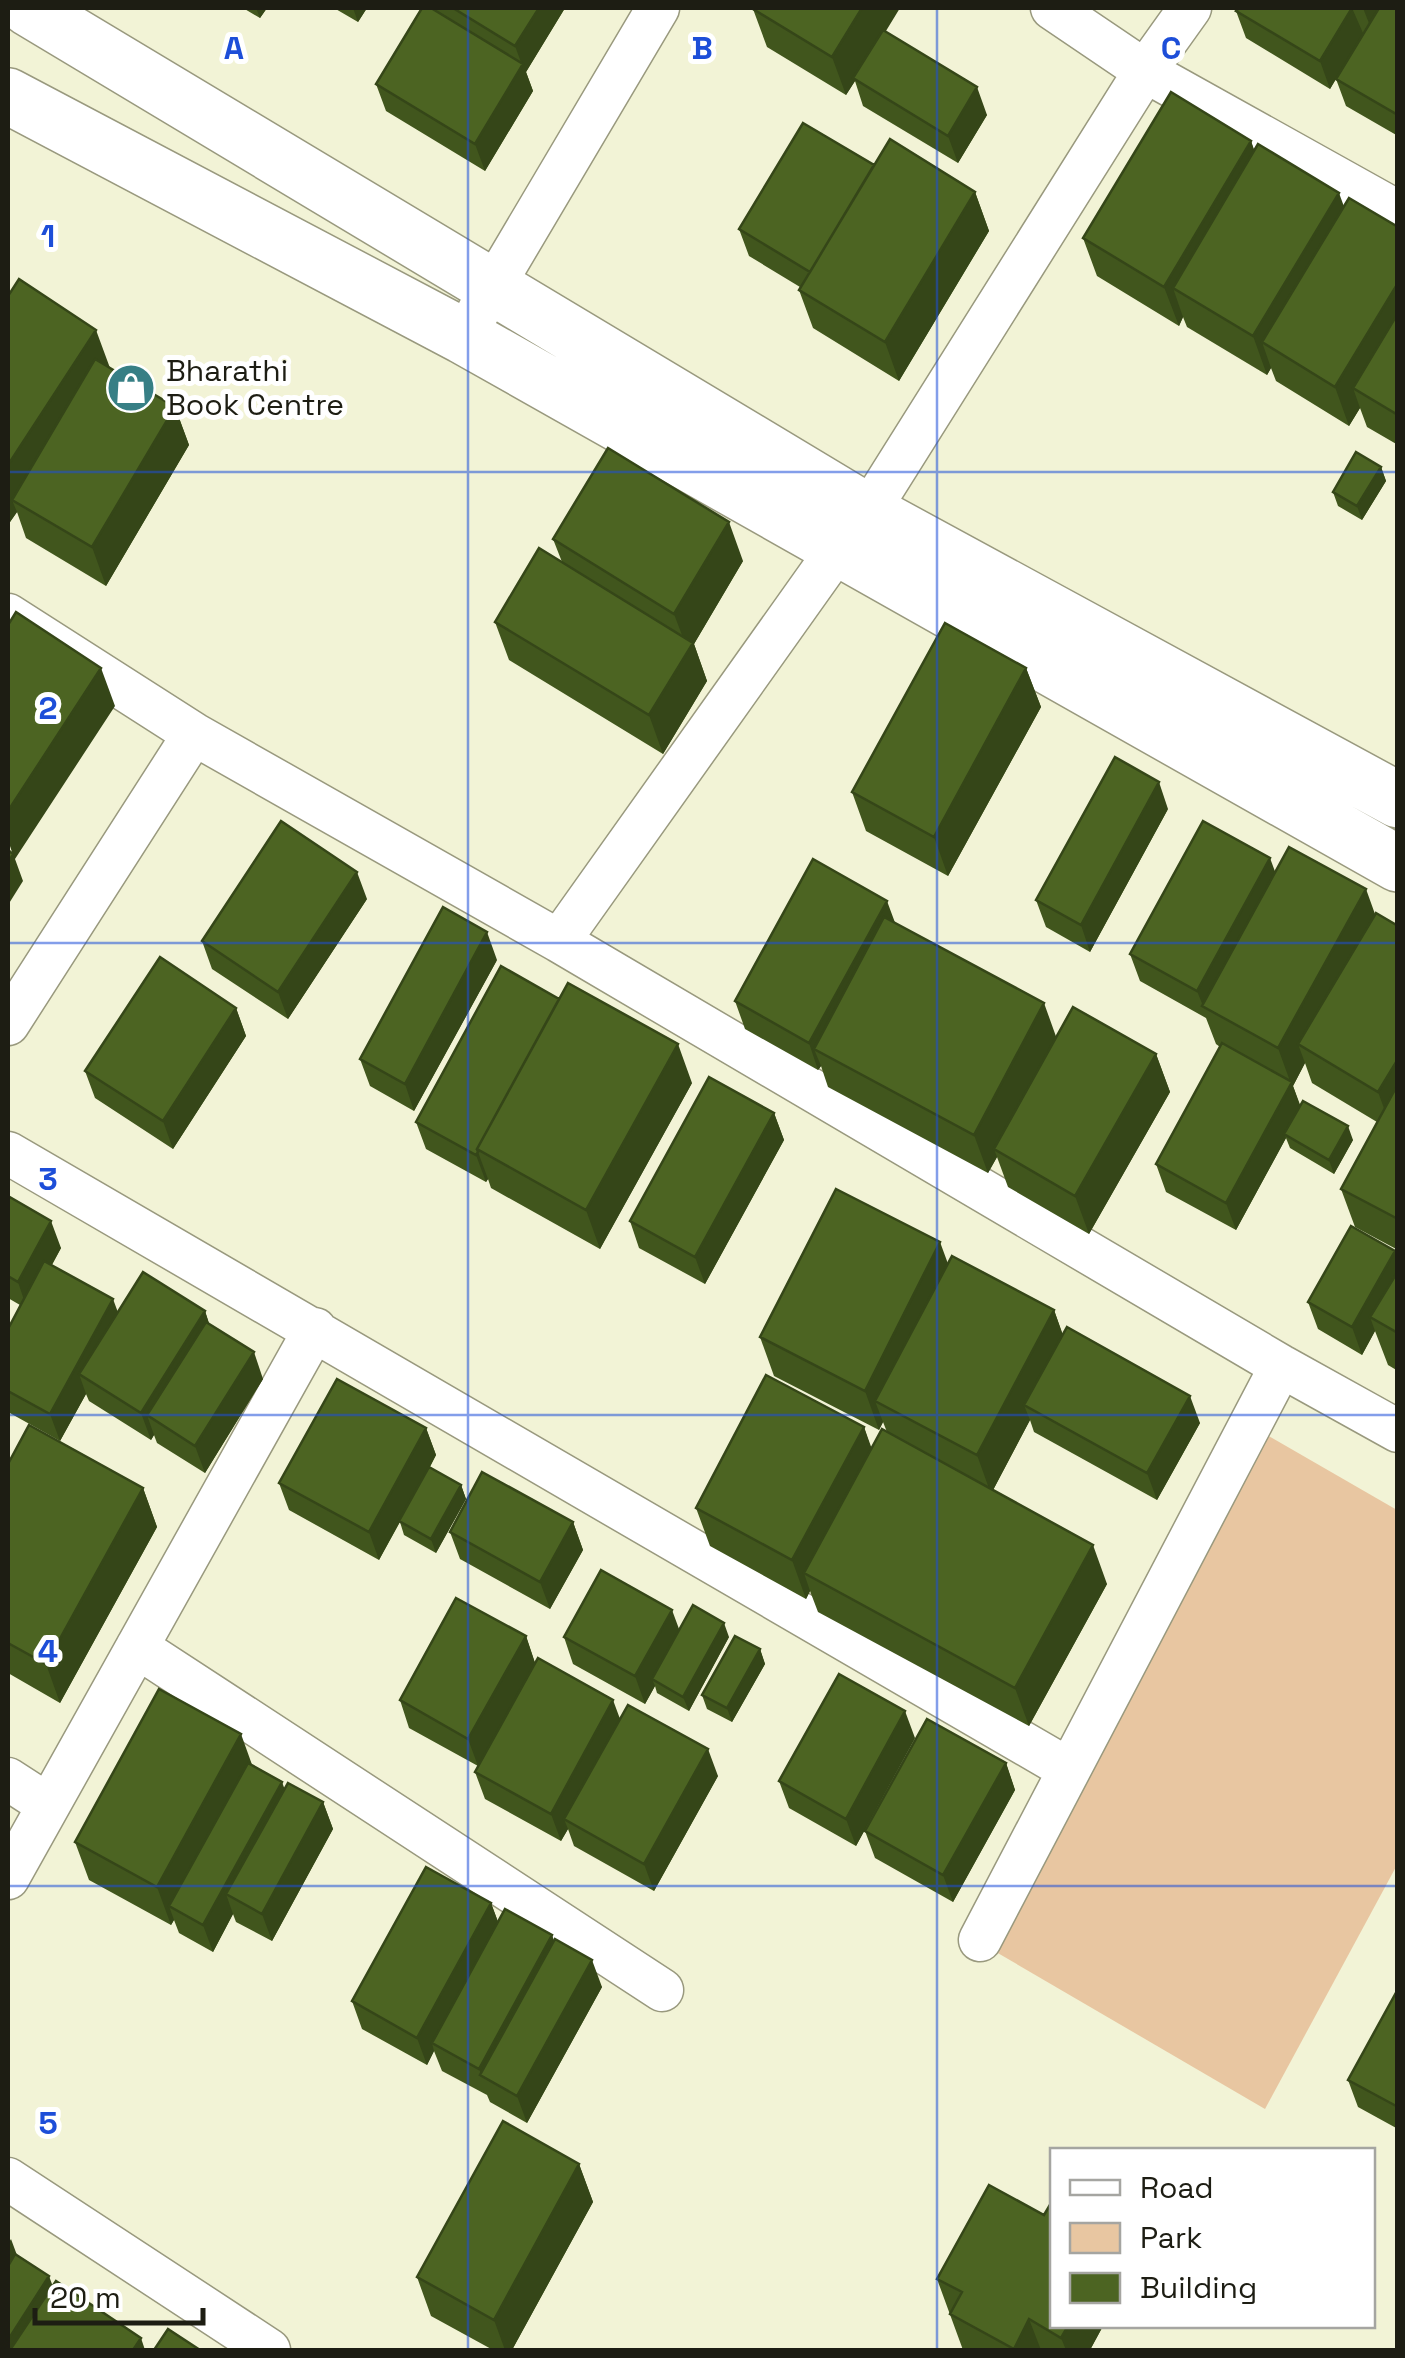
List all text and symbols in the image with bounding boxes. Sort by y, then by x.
text: A [224,28,244,68]
text: B [691,28,713,68]
text: C [1161,28,1181,68]
text: 1 [41,216,55,256]
place label: Bharathi Book Centre [166,351,344,424]
shop icon: Bharathi Book Centre [105,362,157,414]
text: 2 [38,688,58,728]
text: 3 [38,1159,58,1199]
text: 4 [38,1631,58,1671]
text: 5 [38,2103,58,2143]
legend [1050,2148,1375,2328]
text: Road [1140,2168,1214,2207]
text: Park [1140,2218,1202,2257]
scale bar [35,2263,202,2325]
text: Building [1140,2268,1257,2307]
text: 20 m [50,2278,121,2317]

